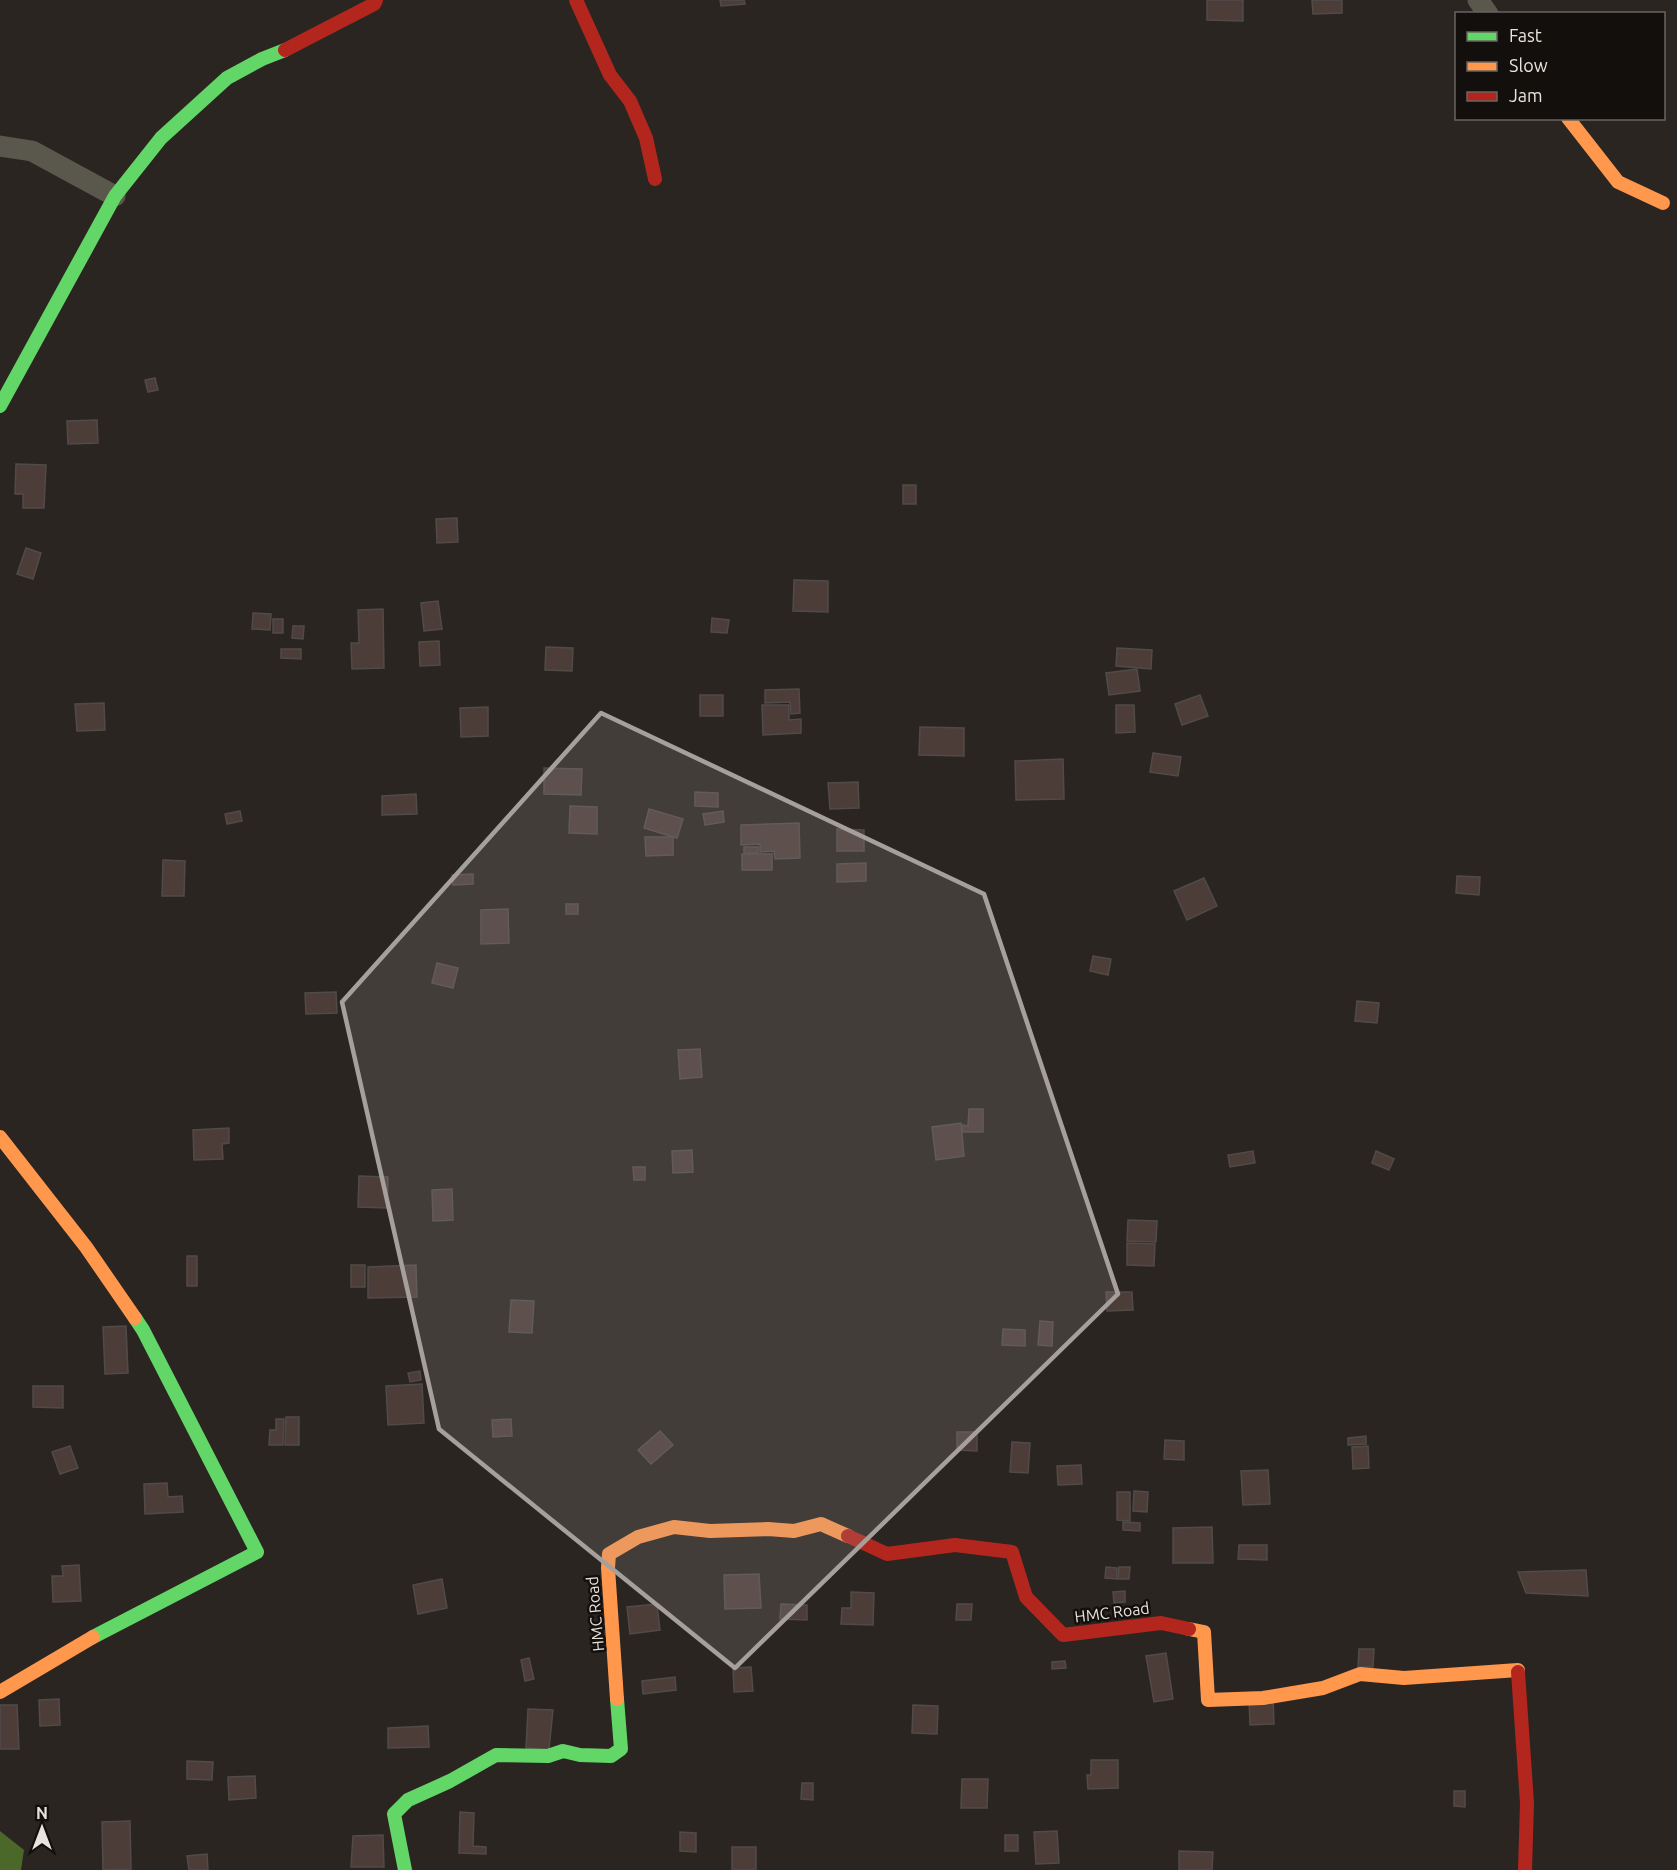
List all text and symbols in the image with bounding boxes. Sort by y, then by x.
legend [1455,12,1665,120]
text: Fast [1509,25,1542,45]
text: Slow [1509,55,1548,75]
text: Jam [1509,85,1543,105]
street label: HMC Road [583,1576,607,1652]
street label: HMC Road [1073,1598,1151,1626]
north arrow [12,1798,72,1858]
text: N [36,1804,48,1822]

